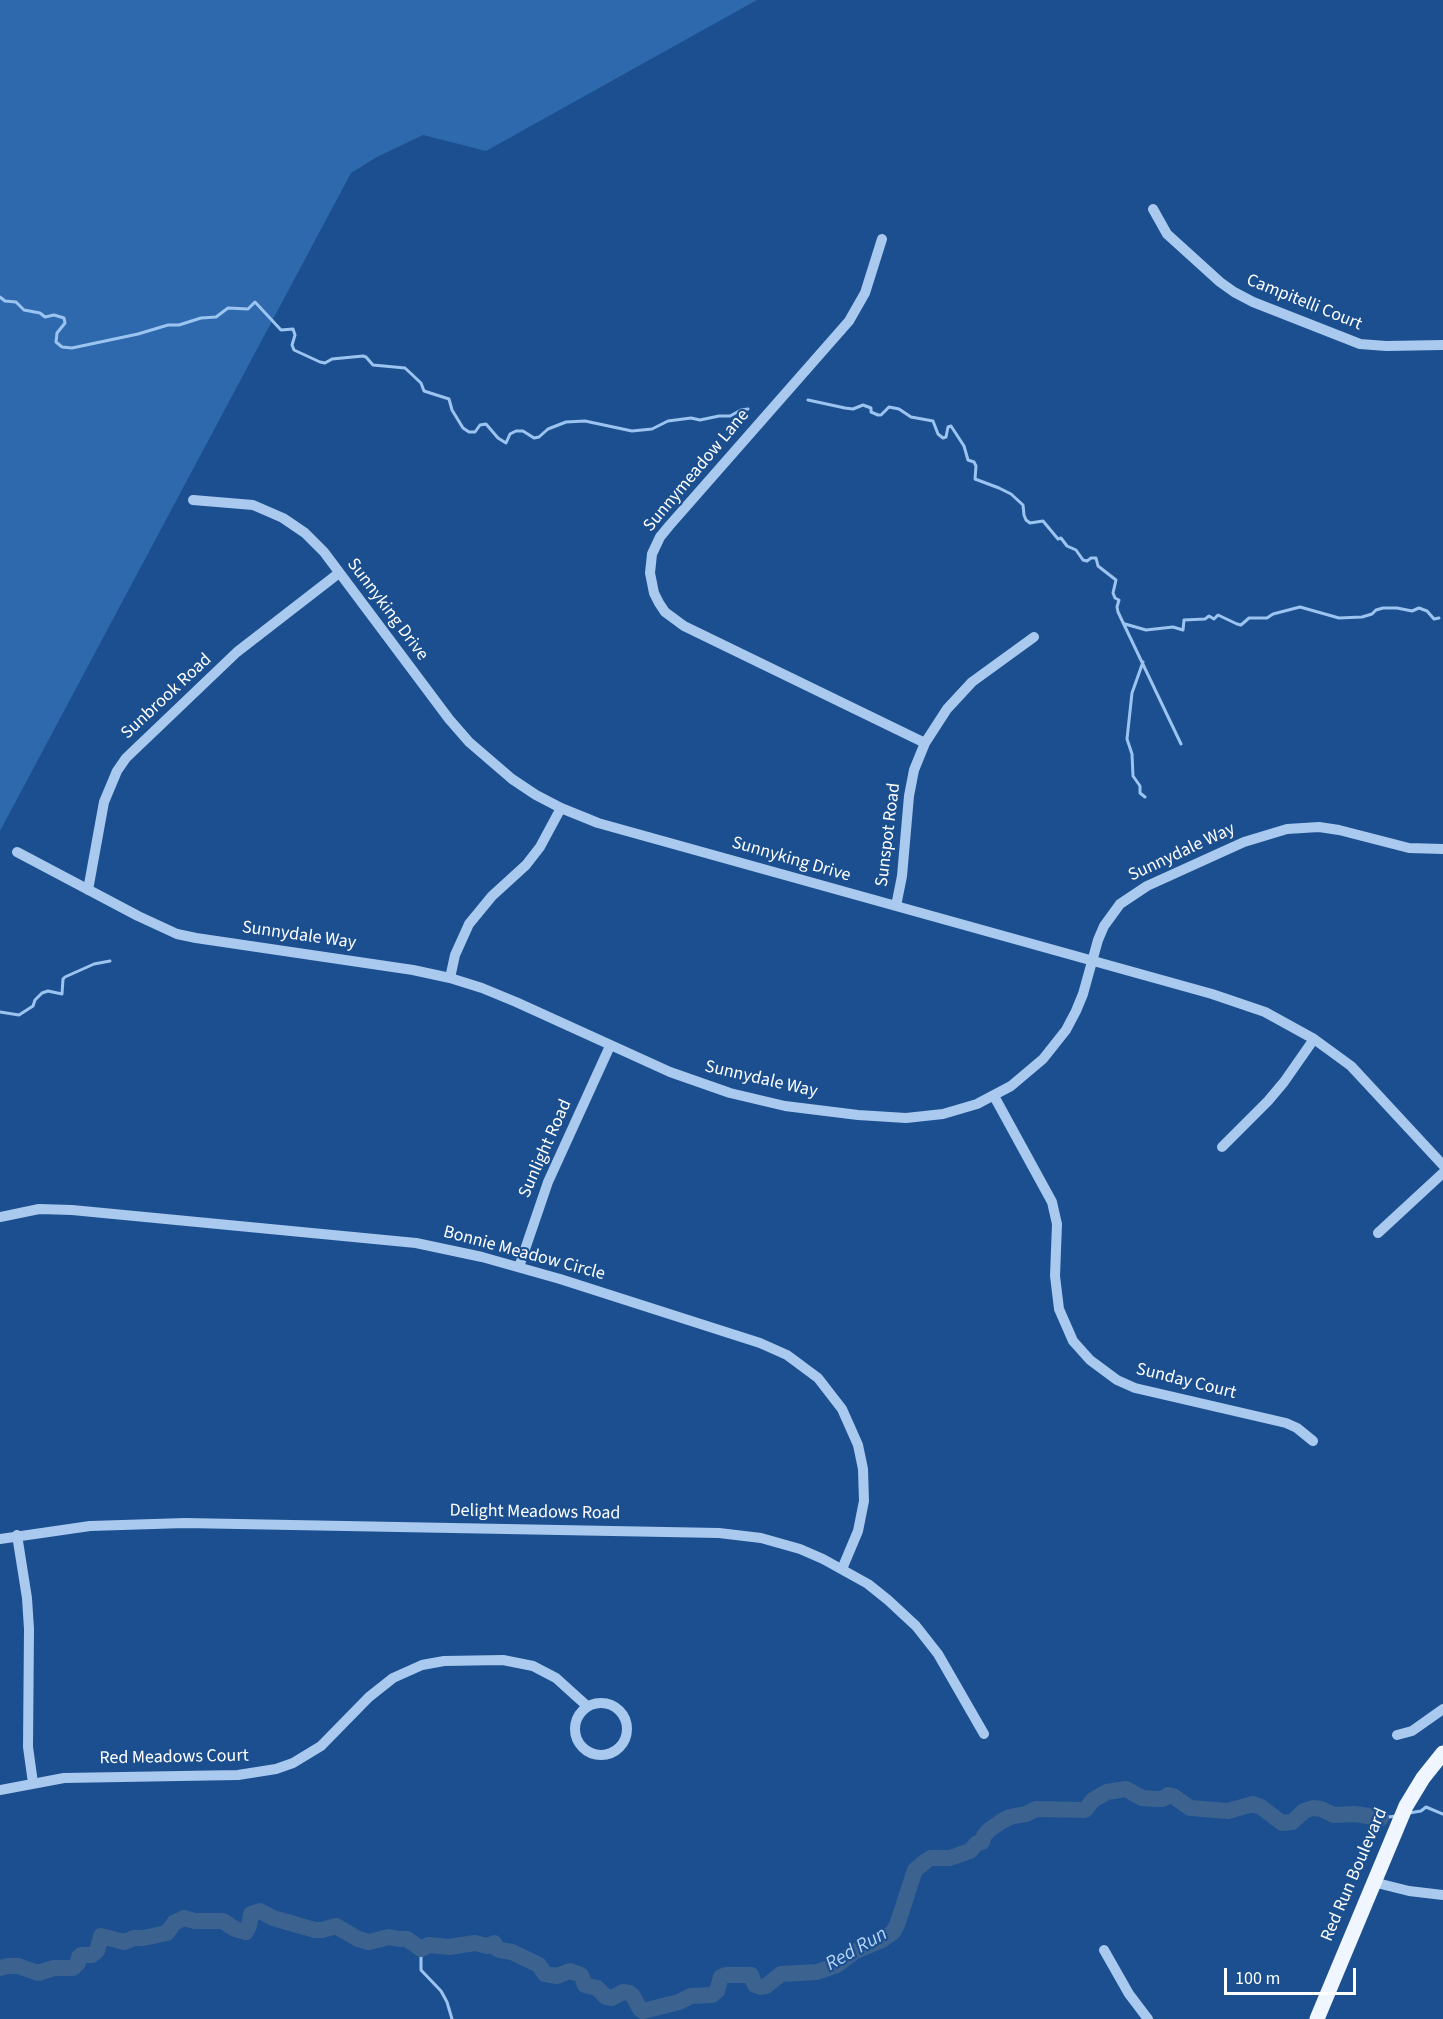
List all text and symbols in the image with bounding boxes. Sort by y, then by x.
street label: Campitelli Court [1243,270,1365,336]
street label: Sunnymeadow Lane [640,405,754,537]
street label: Sunnyking Drive [342,555,432,665]
street label: Sunbrook Road [117,650,217,744]
street label: Sunspot Road [872,782,906,888]
street label: Sunnydale Way [1125,819,1239,887]
street label: Sunnyking Drive [729,833,853,887]
street label: Sunnydale Way [241,917,357,955]
street label: Sunnydale Way [703,1057,819,1103]
street label: Sunlight Road [515,1096,577,1202]
street label: Bonnie Meadow Circle [441,1222,607,1286]
street label: Sunday Court [1134,1359,1238,1405]
street label: Delight Meadows Road [449,1501,621,1525]
street label: Red Meadows Court [99,1746,249,1770]
street label: Red Run Boulevard [1317,1805,1393,1945]
water label: Red Run [822,1923,892,1977]
scale bar [1227,1956,1359,1994]
text: 100 m [1235,1966,1280,1991]

